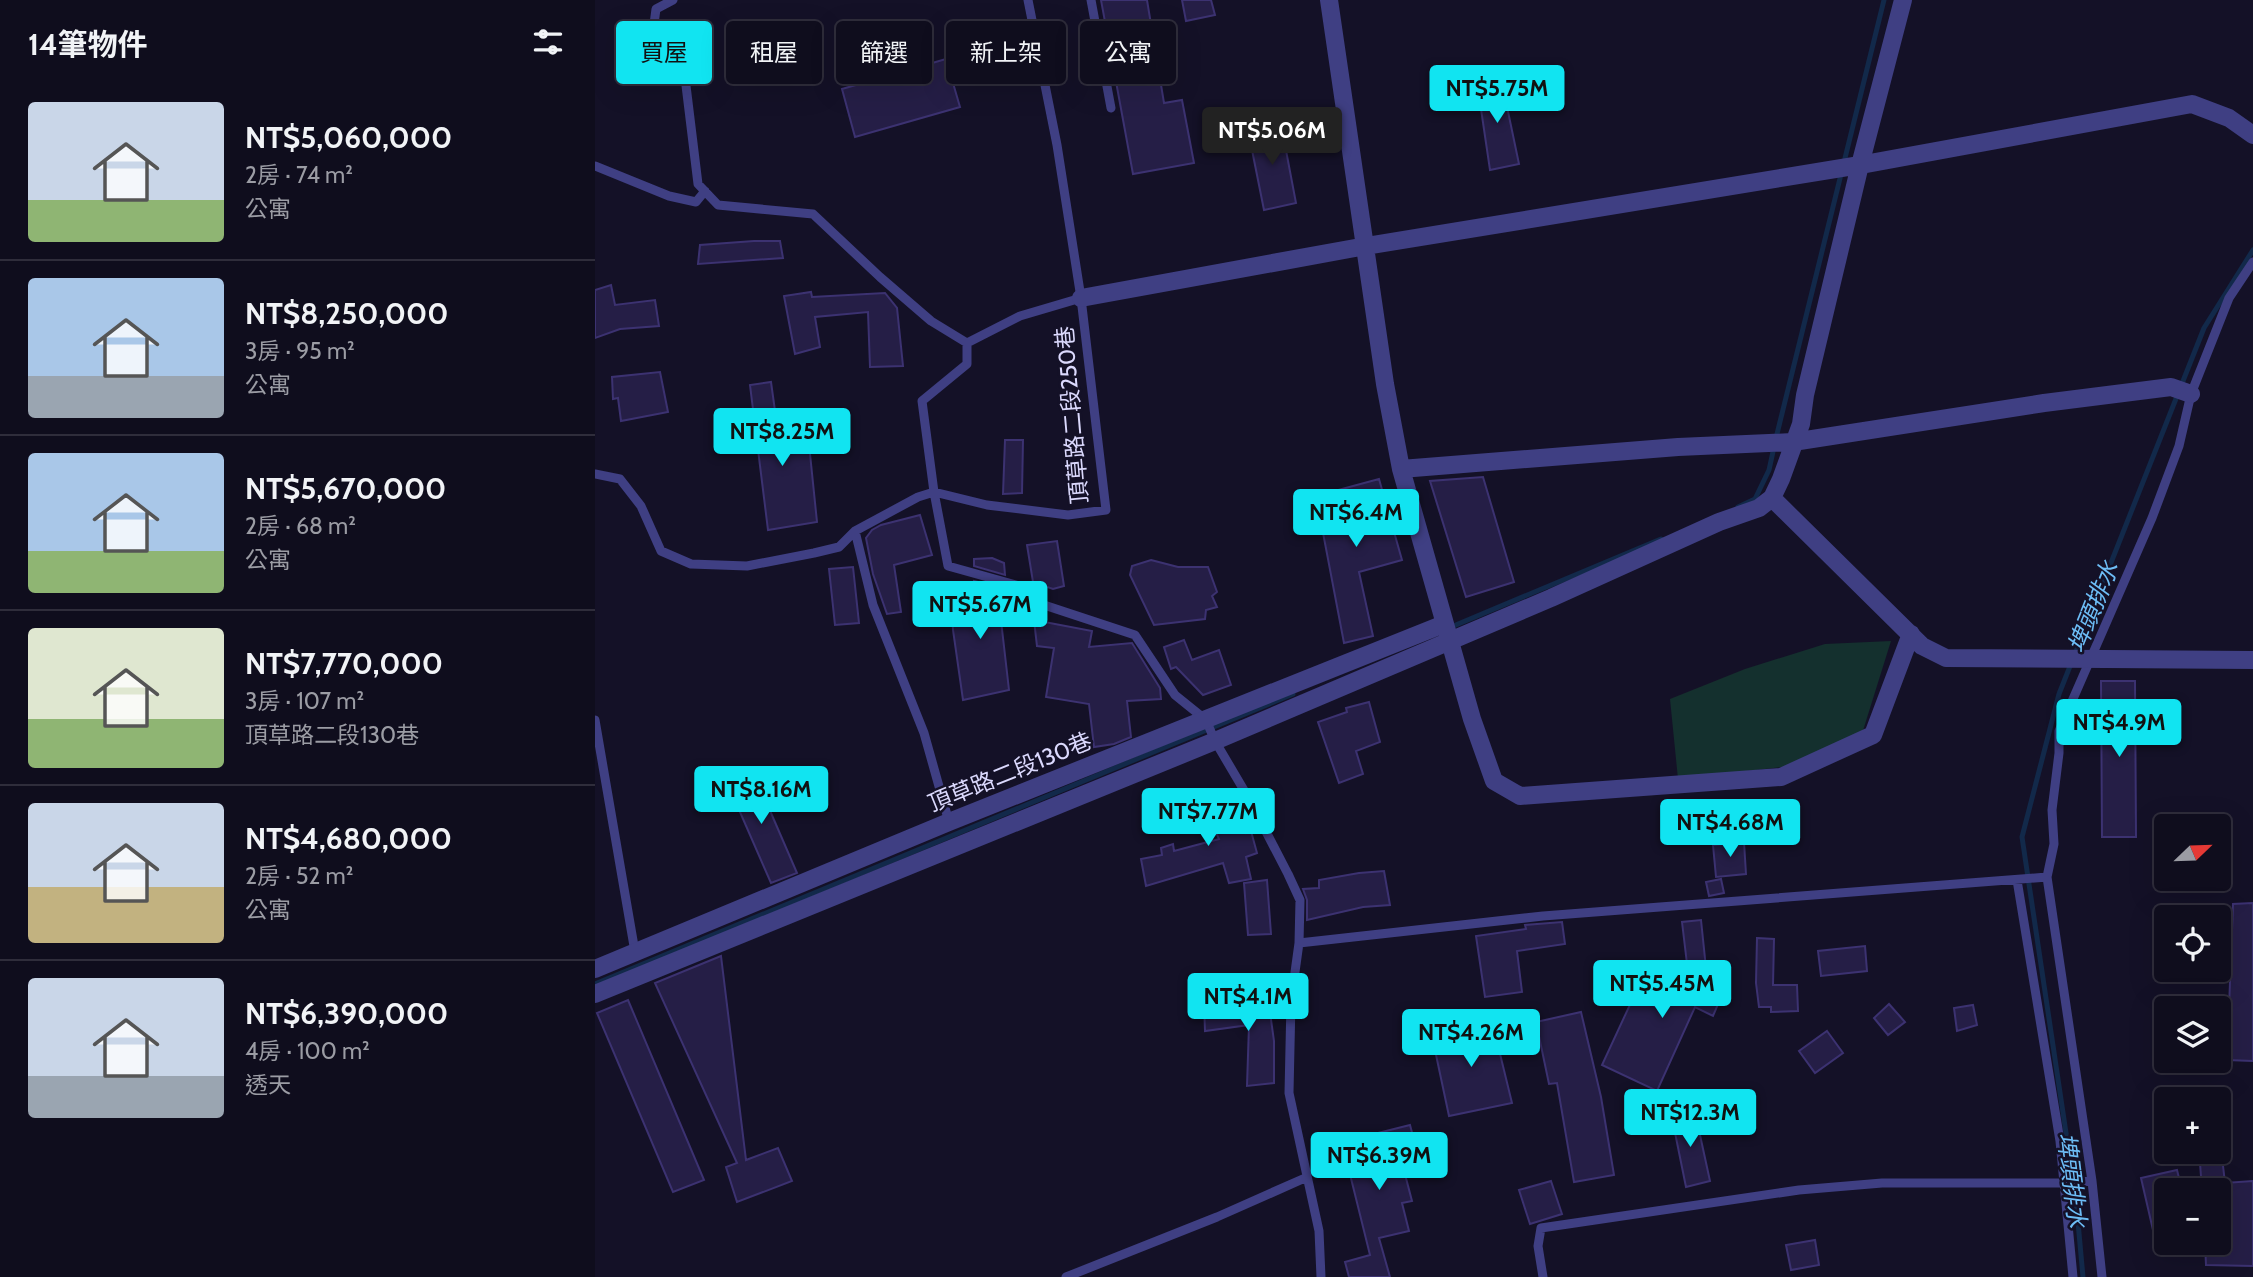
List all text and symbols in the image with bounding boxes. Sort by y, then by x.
chip: 買屋 [616,21,712,84]
chip: 租屋 [726,21,822,84]
chip: 篩選 [836,21,932,84]
chip: 新上架 [946,21,1066,84]
chip: 公寓 [1080,21,1176,84]
icon: filters [529,23,567,61]
text: 14筆物件 [28,26,148,63]
pin: NT$5.75M [1425,66,1569,125]
text: NT$5.75M [1445,74,1549,102]
pin: NT$5.06M [1200,108,1344,167]
text: NT$5.06M [1218,116,1326,144]
text: NT$5,060,000 [245,119,452,156]
icon: home [84,130,168,214]
text: 2房 · 74 m² [245,161,353,189]
text: 公寓 [245,195,291,223]
text: NT$8,250,000 [245,295,448,332]
icon: home [84,306,168,390]
street label: 頂草路二段250巷 [1050,325,1094,505]
text: 3房 · 95 m² [245,337,355,365]
text: 公寓 [245,371,291,399]
pin: NT$8.25M [710,408,854,468]
text: NT$8.25M [729,417,835,445]
text: NT$5,670,000 [245,470,446,507]
icon: home [84,481,168,565]
pin: NT$6.4M [1291,490,1421,549]
text: NT$6.4M [1309,498,1403,526]
text: 2房 · 68 m² [245,512,356,540]
text: 公寓 [245,546,291,574]
water label: 埤頭排水 [2062,556,2125,657]
pin: NT$5.67M [908,582,1052,641]
text: NT$5.67M [928,590,1032,618]
text: NT$7,770,000 [245,645,443,682]
icon: home [84,656,168,740]
text: 3房 · 107 m² [245,687,364,715]
pin: NT$4.9M [2054,700,2184,759]
text: NT$4.9M [2072,708,2166,736]
text: 頂草路二段130巷 [245,721,419,749]
street label: 頂草路二段130巷 [924,726,1096,818]
pin: NT$8.16M [689,766,833,826]
text: NT$8.16M [710,775,812,803]
pin: NT$7.77M [1136,788,1280,848]
text: NT$7.77M [1158,797,1258,825]
pin: NT$4.68M [1658,800,1802,859]
text: NT$4.68M [1676,808,1784,836]
north arrow [2154,814,2231,891]
map controls [2154,814,2231,1255]
text: NT$4,680,000 [245,820,452,857]
icon: home [84,831,168,915]
text: 2房 · 52 m² [245,862,353,890]
text: 公寓 [245,896,291,924]
button: locate [2154,905,2231,982]
pin: NT$5.45M [1590,960,1734,1020]
text: NT$5.45M [1609,969,1715,997]
pin: NT$4.1M [1183,974,1313,1033]
text: NT$4.1M [1204,982,1292,1010]
text: NT$6,390,000 [245,995,448,1032]
button: layers [2154,996,2231,1073]
icon: home [84,1006,168,1090]
pin: NT$4.26M [1399,1010,1543,1069]
text: NT$4.26M [1418,1018,1524,1046]
text: 4房 · 100 m² [245,1037,370,1065]
text: 透天 [245,1071,291,1099]
button: + [2154,1087,2231,1164]
pin: NT$12.3M [1618,1090,1762,1149]
text: NT$12.3M [1640,1098,1740,1126]
water label: 埤頭排水 [2052,1131,2092,1230]
pin: NT$6.39M [1307,1132,1451,1192]
text: NT$6.39M [1327,1141,1431,1169]
button: − [2154,1178,2231,1255]

